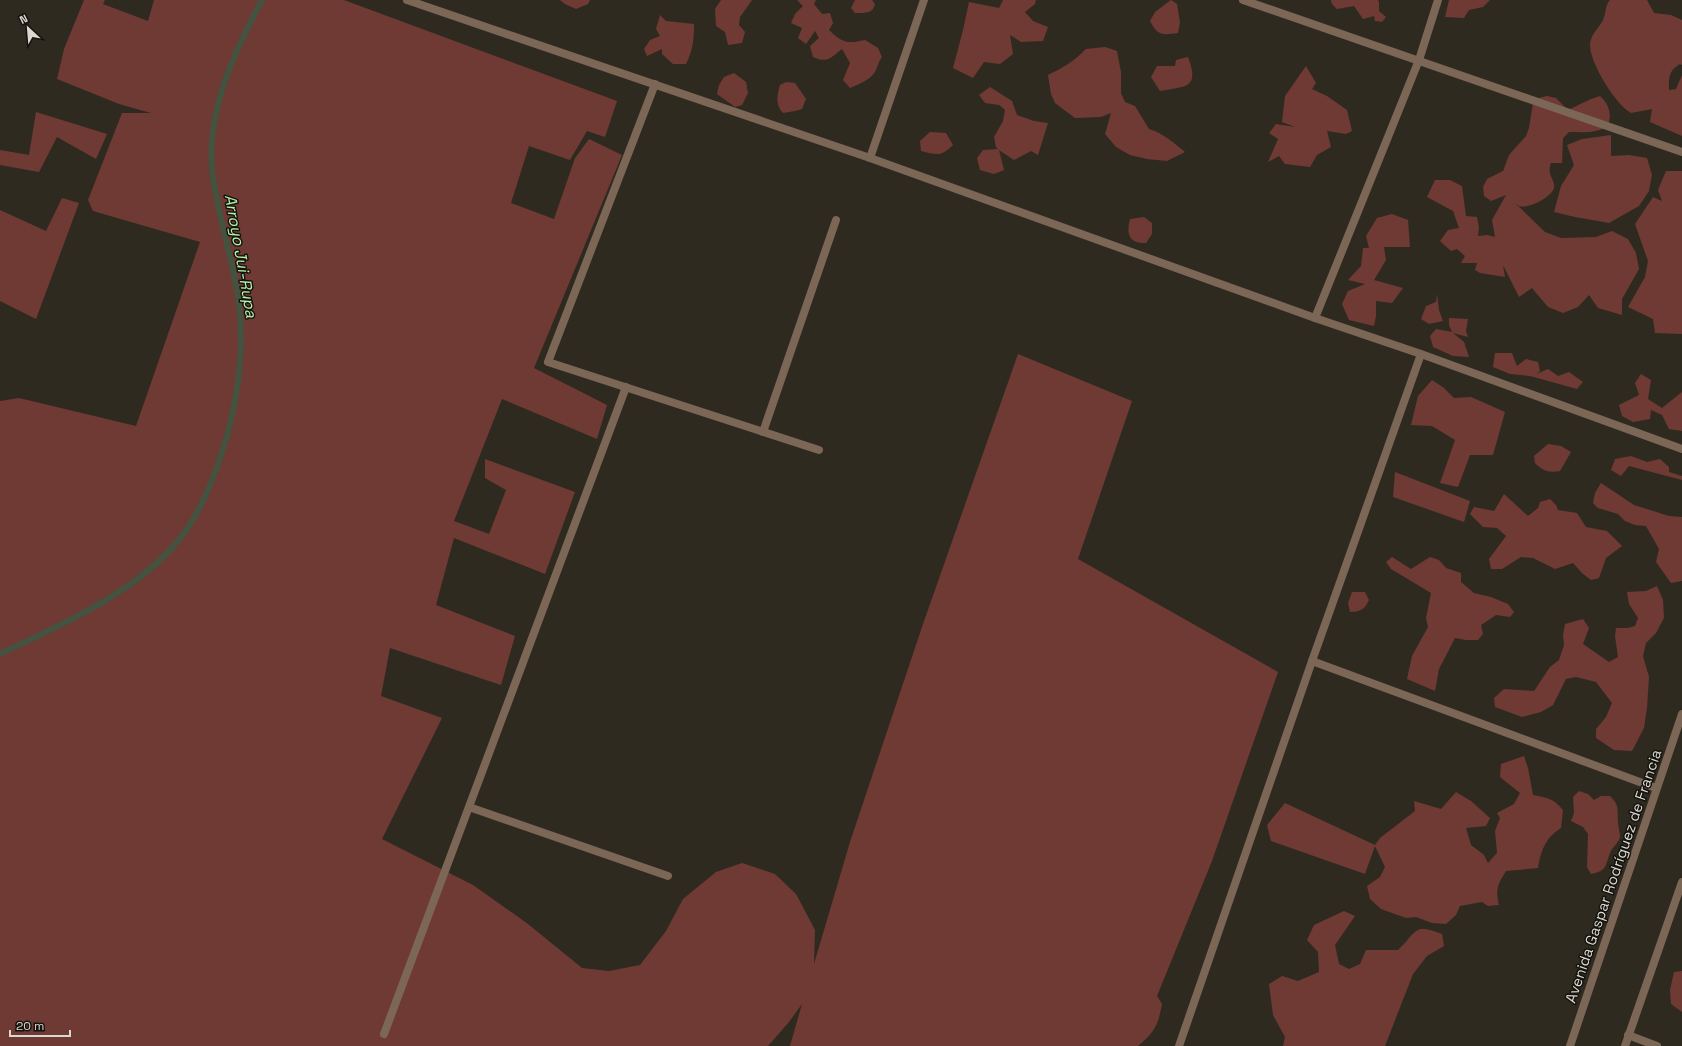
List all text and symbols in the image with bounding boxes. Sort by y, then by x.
north arrow [8,8,48,48]
text: N [17,11,30,27]
water label: Arroyo Jui-Rupa [220,193,262,320]
street label: Avenida Gaspar Rodríguez de Francia [1561,746,1666,1005]
scale bar [10,1012,70,1038]
text: 20 m [16,1018,44,1034]

